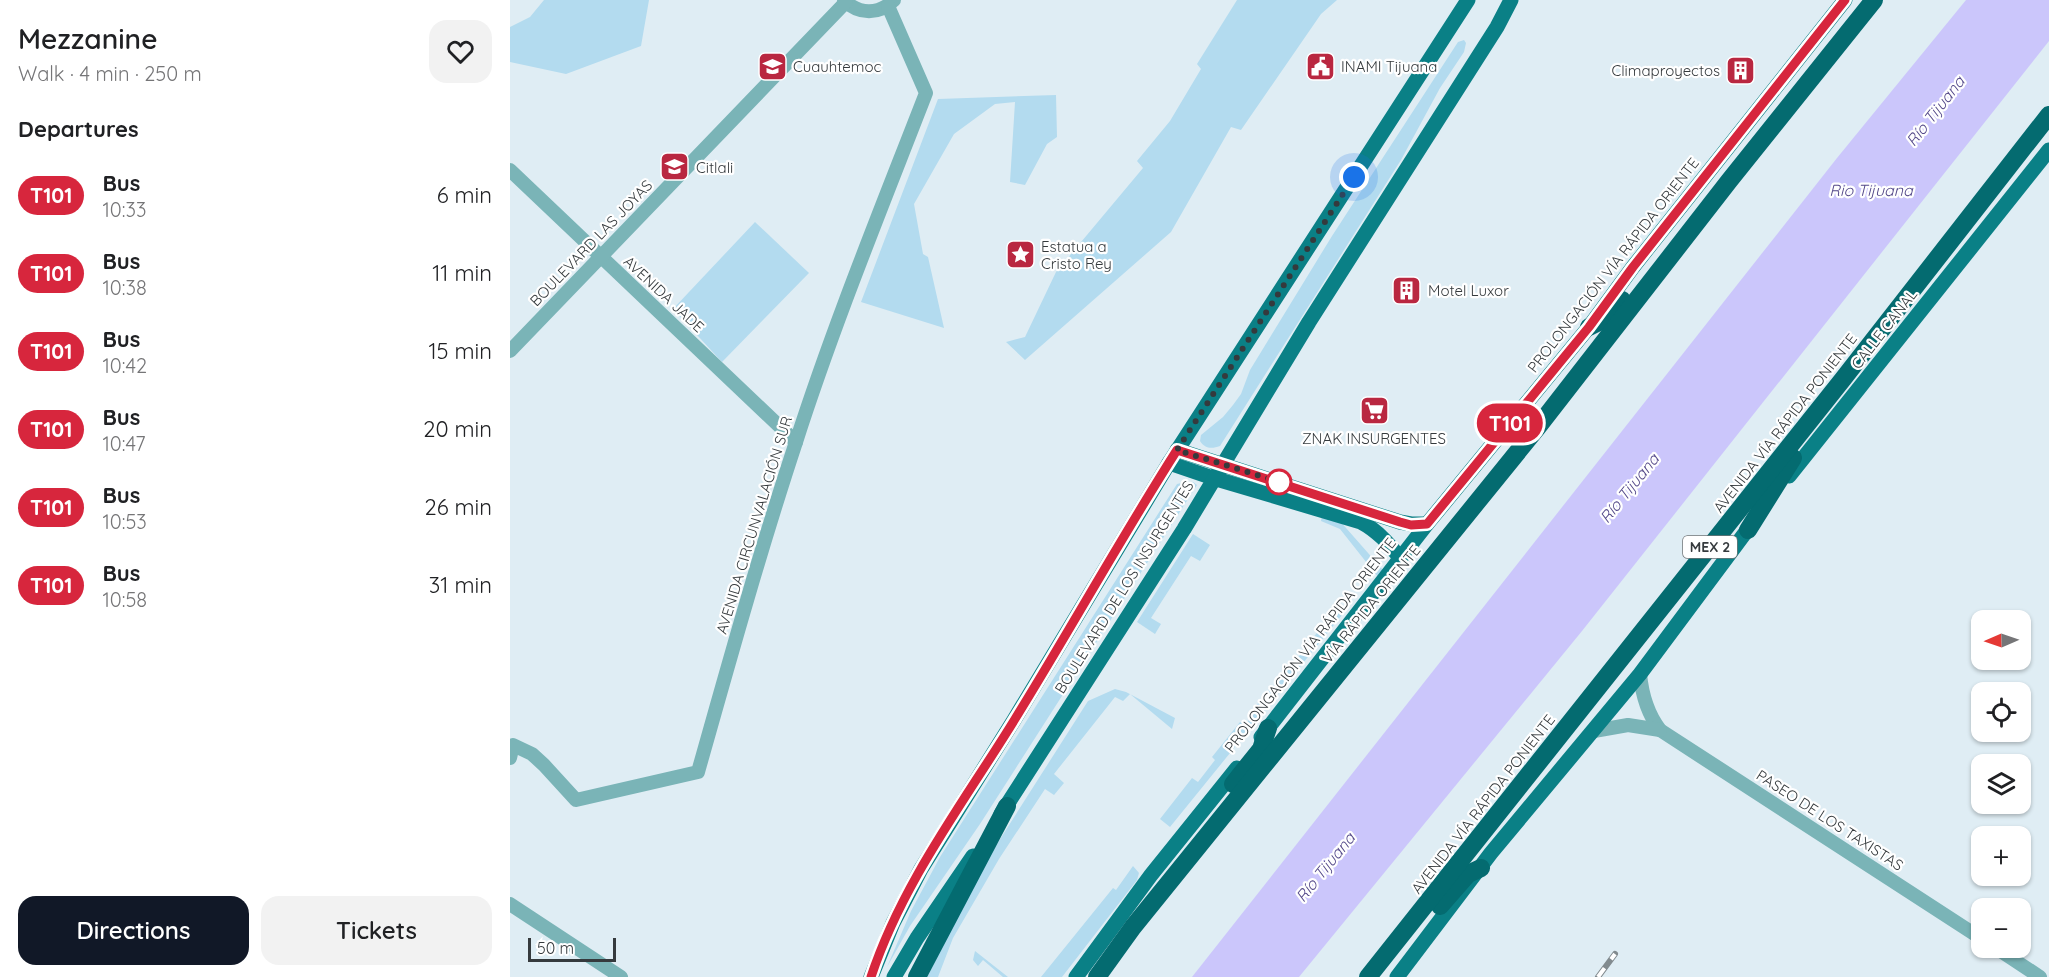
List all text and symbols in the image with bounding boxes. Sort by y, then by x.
button: heart [429,20,492,83]
text: Mezzanine [18,21,157,56]
school or university icon: Cuauhtemoc [756,50,788,82]
public building icon: INAMI Tijuana [1304,50,1336,82]
building icon: Climaproyectos [1725,54,1757,86]
place label: Cuauhtemoc [793,57,882,76]
place label: INAMI Tijuana [1341,57,1437,76]
text: Walk · 4 min · 250 m [18,61,202,86]
place label: Climaproyectos [1611,61,1720,80]
water label: Río Tijuana [1901,71,1969,150]
text: Departures [18,115,139,143]
school or university icon: Citlali [659,151,691,183]
street label: PROLONGACIÓN VÍA RÁPIDA ORIENTE [1523,154,1703,376]
place label: Citlali [696,158,733,177]
your location [1339,162,1369,192]
text: Bus [102,169,140,197]
street label: BOULEVARD LAS JOYAS [526,176,656,310]
water label: Rio Tijuana [1829,180,1914,200]
text: 6 min [437,181,492,209]
text: T101 [30,182,72,208]
text: 10:33 [102,197,146,222]
place label: Estatua a Cristo Rey [1041,237,1112,273]
place icon: Estatua a Cristo Rey [1004,239,1036,271]
text: Bus [102,247,140,275]
street label: AVENIDA JADE [620,252,708,336]
text: 11 min [432,259,492,287]
text: T101 [30,260,72,286]
building icon: Motel Luxor [1391,274,1423,306]
text: 10:38 [102,275,147,300]
place label: Motel Luxor [1428,281,1509,300]
street label: CALLE CANAL [1847,285,1921,373]
text: Bus [102,325,140,353]
street label: AVENIDA VÍA RÁPIDA PONIENTE [1709,329,1861,517]
text: 15 min [428,337,492,365]
text: T101 [30,338,72,364]
text: 10:42 [102,353,147,378]
supermarket icon: ZNAK INSURGENTES [1358,395,1390,427]
text: Bus [102,403,140,431]
line badge: T101 [1468,404,1552,442]
text: T101 [1489,410,1531,436]
street label: AVENIDA CIRCUNVALACIÓN SUR [712,414,796,636]
text: 20 min [423,415,492,443]
text: T101 [30,416,72,442]
place label: ZNAK INSURGENTES [1302,429,1446,448]
text: 10:47 [102,431,146,456]
water label: Río Tijuana [1595,448,1664,527]
unlabelled marker [1266,469,1292,495]
street label: BOULEVARD DE LOS INSURGENTES [1050,477,1198,697]
text: Bus [102,481,140,509]
text: 26 min [424,493,492,521]
text: T101 [30,494,72,520]
text: 10:53 [102,509,147,534]
street label: PROLONGACIÓN VÍA RÁPIDA ORIENTE [1220,534,1400,756]
road number: MEX 2 [1683,536,1737,558]
street label: VÍA RÁPIDA ORIENTE [1317,541,1425,667]
text: Bus [102,559,140,587]
text: 31 min [429,571,492,599]
text: T101 [30,572,72,598]
text: 10:58 [102,587,147,612]
north arrow [1971,610,2031,670]
map controls [1971,610,2031,958]
button: locate [1971,682,2031,742]
street label: AVENIDA VÍA RÁPIDA PONIENTE [1407,710,1559,898]
button: layers [1971,754,2031,814]
street label: PASEO DE LOS TAXISTAS [1753,765,1907,875]
button: + [1971,826,2031,886]
water label: Río Tijuana [1291,827,1360,906]
button: Directions [18,896,249,965]
button: Tickets [261,896,492,965]
button: − [1971,898,2031,958]
scale bar [528,935,616,962]
text: 50 m [537,938,574,958]

